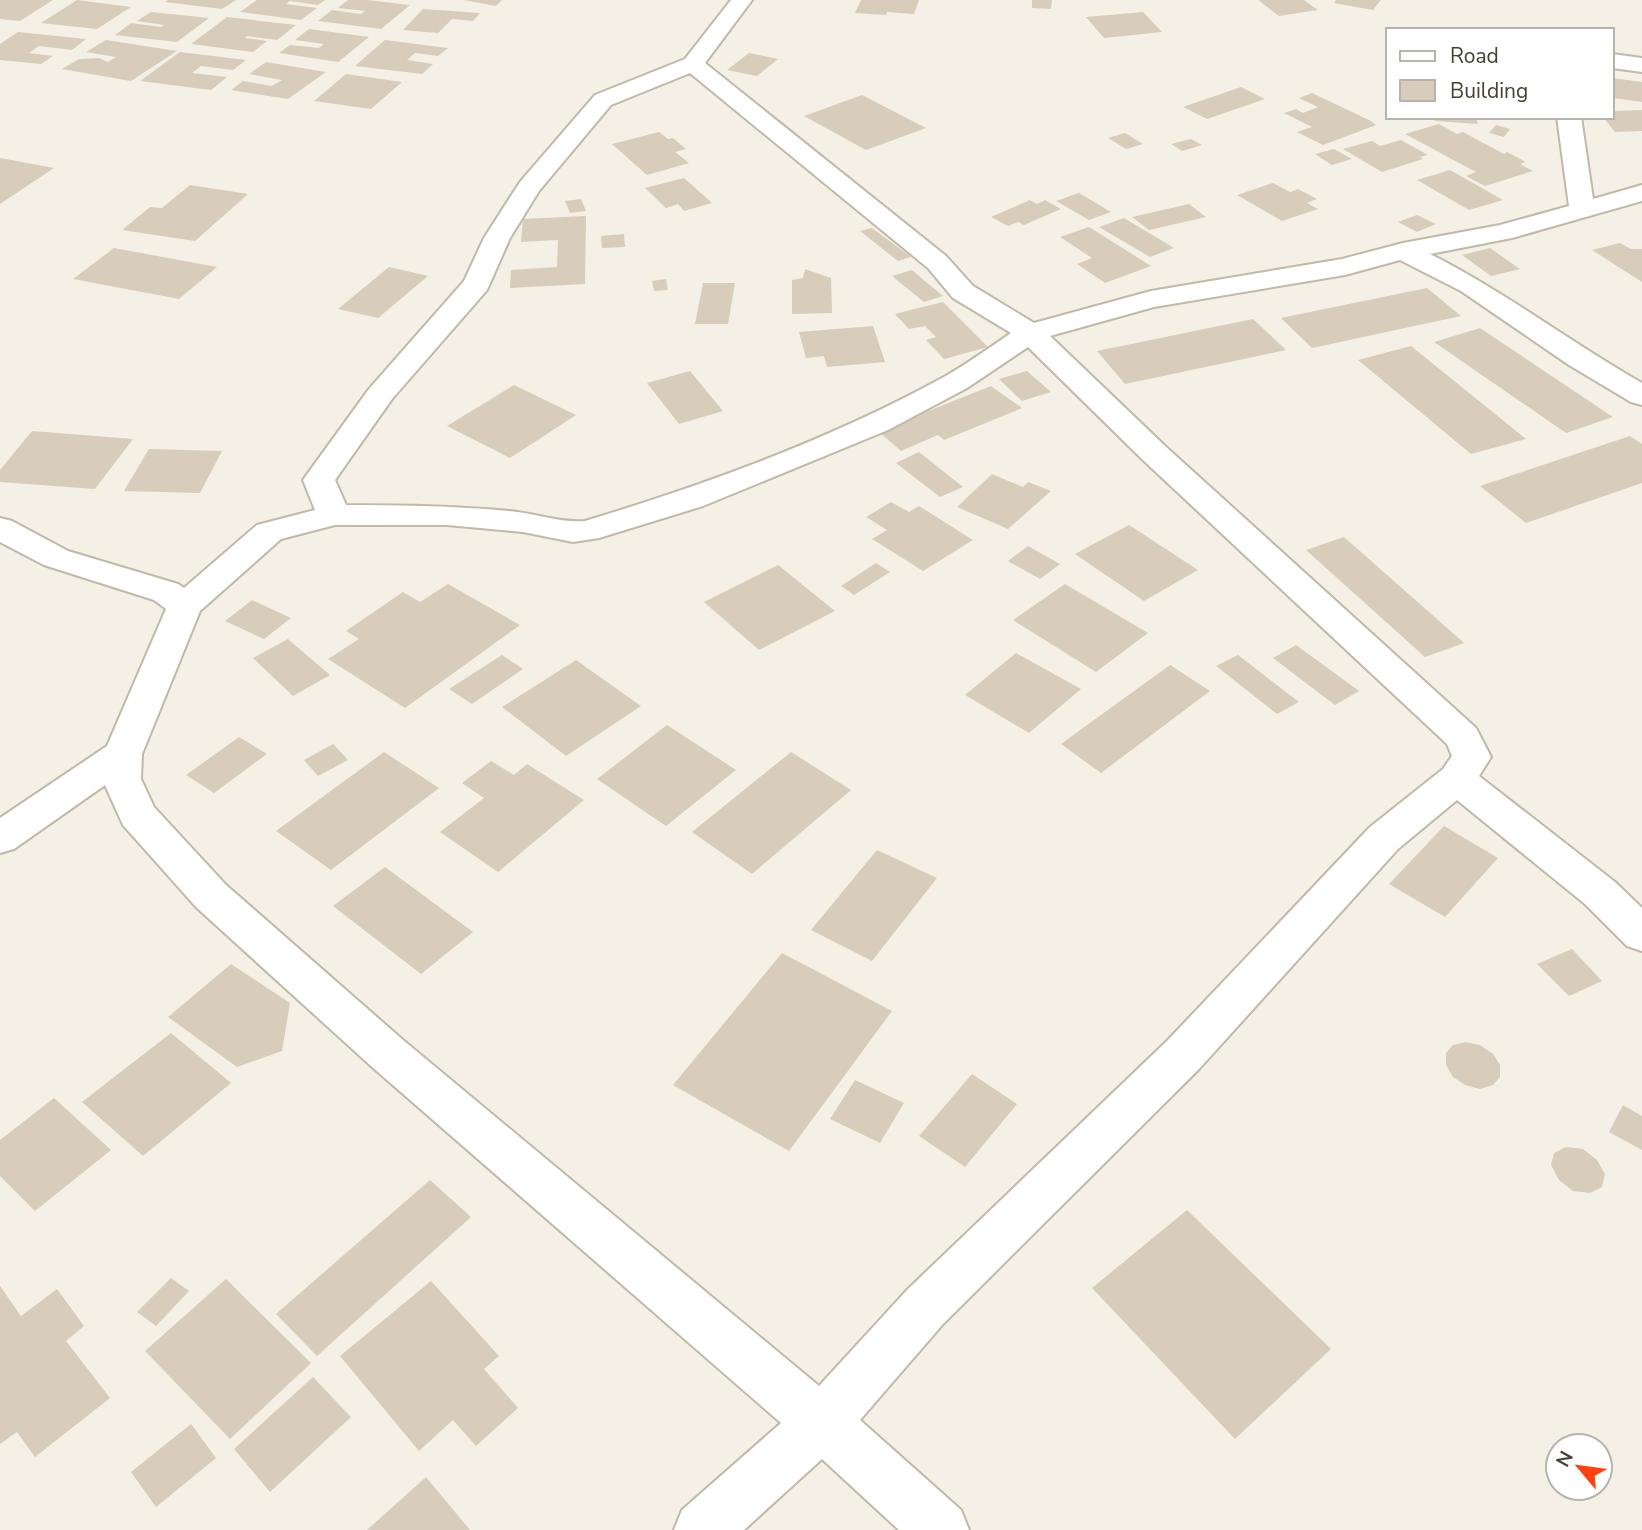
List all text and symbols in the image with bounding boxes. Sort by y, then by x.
legend [1386,28,1614,119]
text: Road [1450,42,1499,70]
text: Building [1450,77,1528,105]
north arrow [1544,1432,1614,1502]
text: N [1550,1447,1580,1472]

